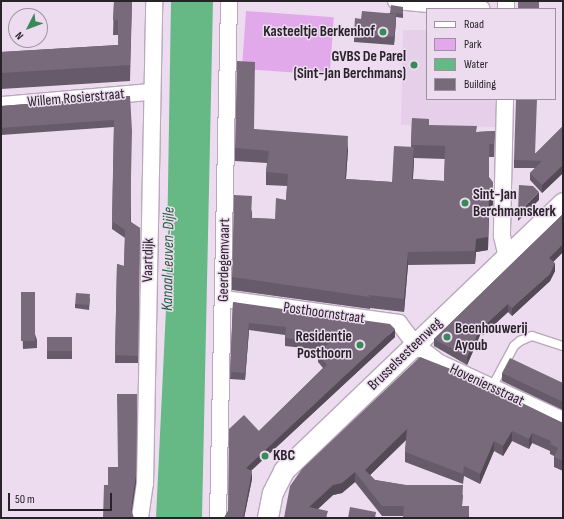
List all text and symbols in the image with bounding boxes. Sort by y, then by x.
north arrow [8,8,48,48]
legend [426,8,556,100]
text: Road [464,17,484,32]
place label: Kasteeltje Berkenhof [263,23,375,41]
marker: Kasteeltje Berkenhof [378,27,388,37]
text: N [13,29,26,42]
text: Park [464,37,482,52]
place label: GVBS De Parel (Sint-Jan Berchmans) [294,47,406,82]
text: Water [464,57,488,72]
marker: GVBS De Parel (Sint-Jan Berchmans) [409,60,419,70]
text: Building [464,77,496,92]
street label: Willem Rosierstraat [27,85,125,111]
place label: Sint-Jan Berchmanskerk [473,185,556,220]
marker: Sint-Jan Berchmanskerk [460,198,470,208]
water label: Kanaal Leuven-Dijle [158,207,180,311]
street label: Geerdegemvaart [214,218,234,302]
street label: Vaartdijk [139,238,157,282]
street label: Posthoornstraat [282,298,366,328]
street label: Brusselsesteenweg [364,314,446,394]
place label: Beenhouwerij Ayoub [455,319,527,354]
place label: Residentie Posthoorn [295,327,352,362]
marker: Beenhouwerij Ayoub [442,332,452,342]
marker: Residentie Posthoorn [355,340,365,350]
street label: Hoveniersstraat [447,360,527,410]
place label: KBC [273,447,295,465]
marker: KBC [260,451,270,461]
scale bar [10,485,114,511]
text: 50 m [15,492,35,507]

